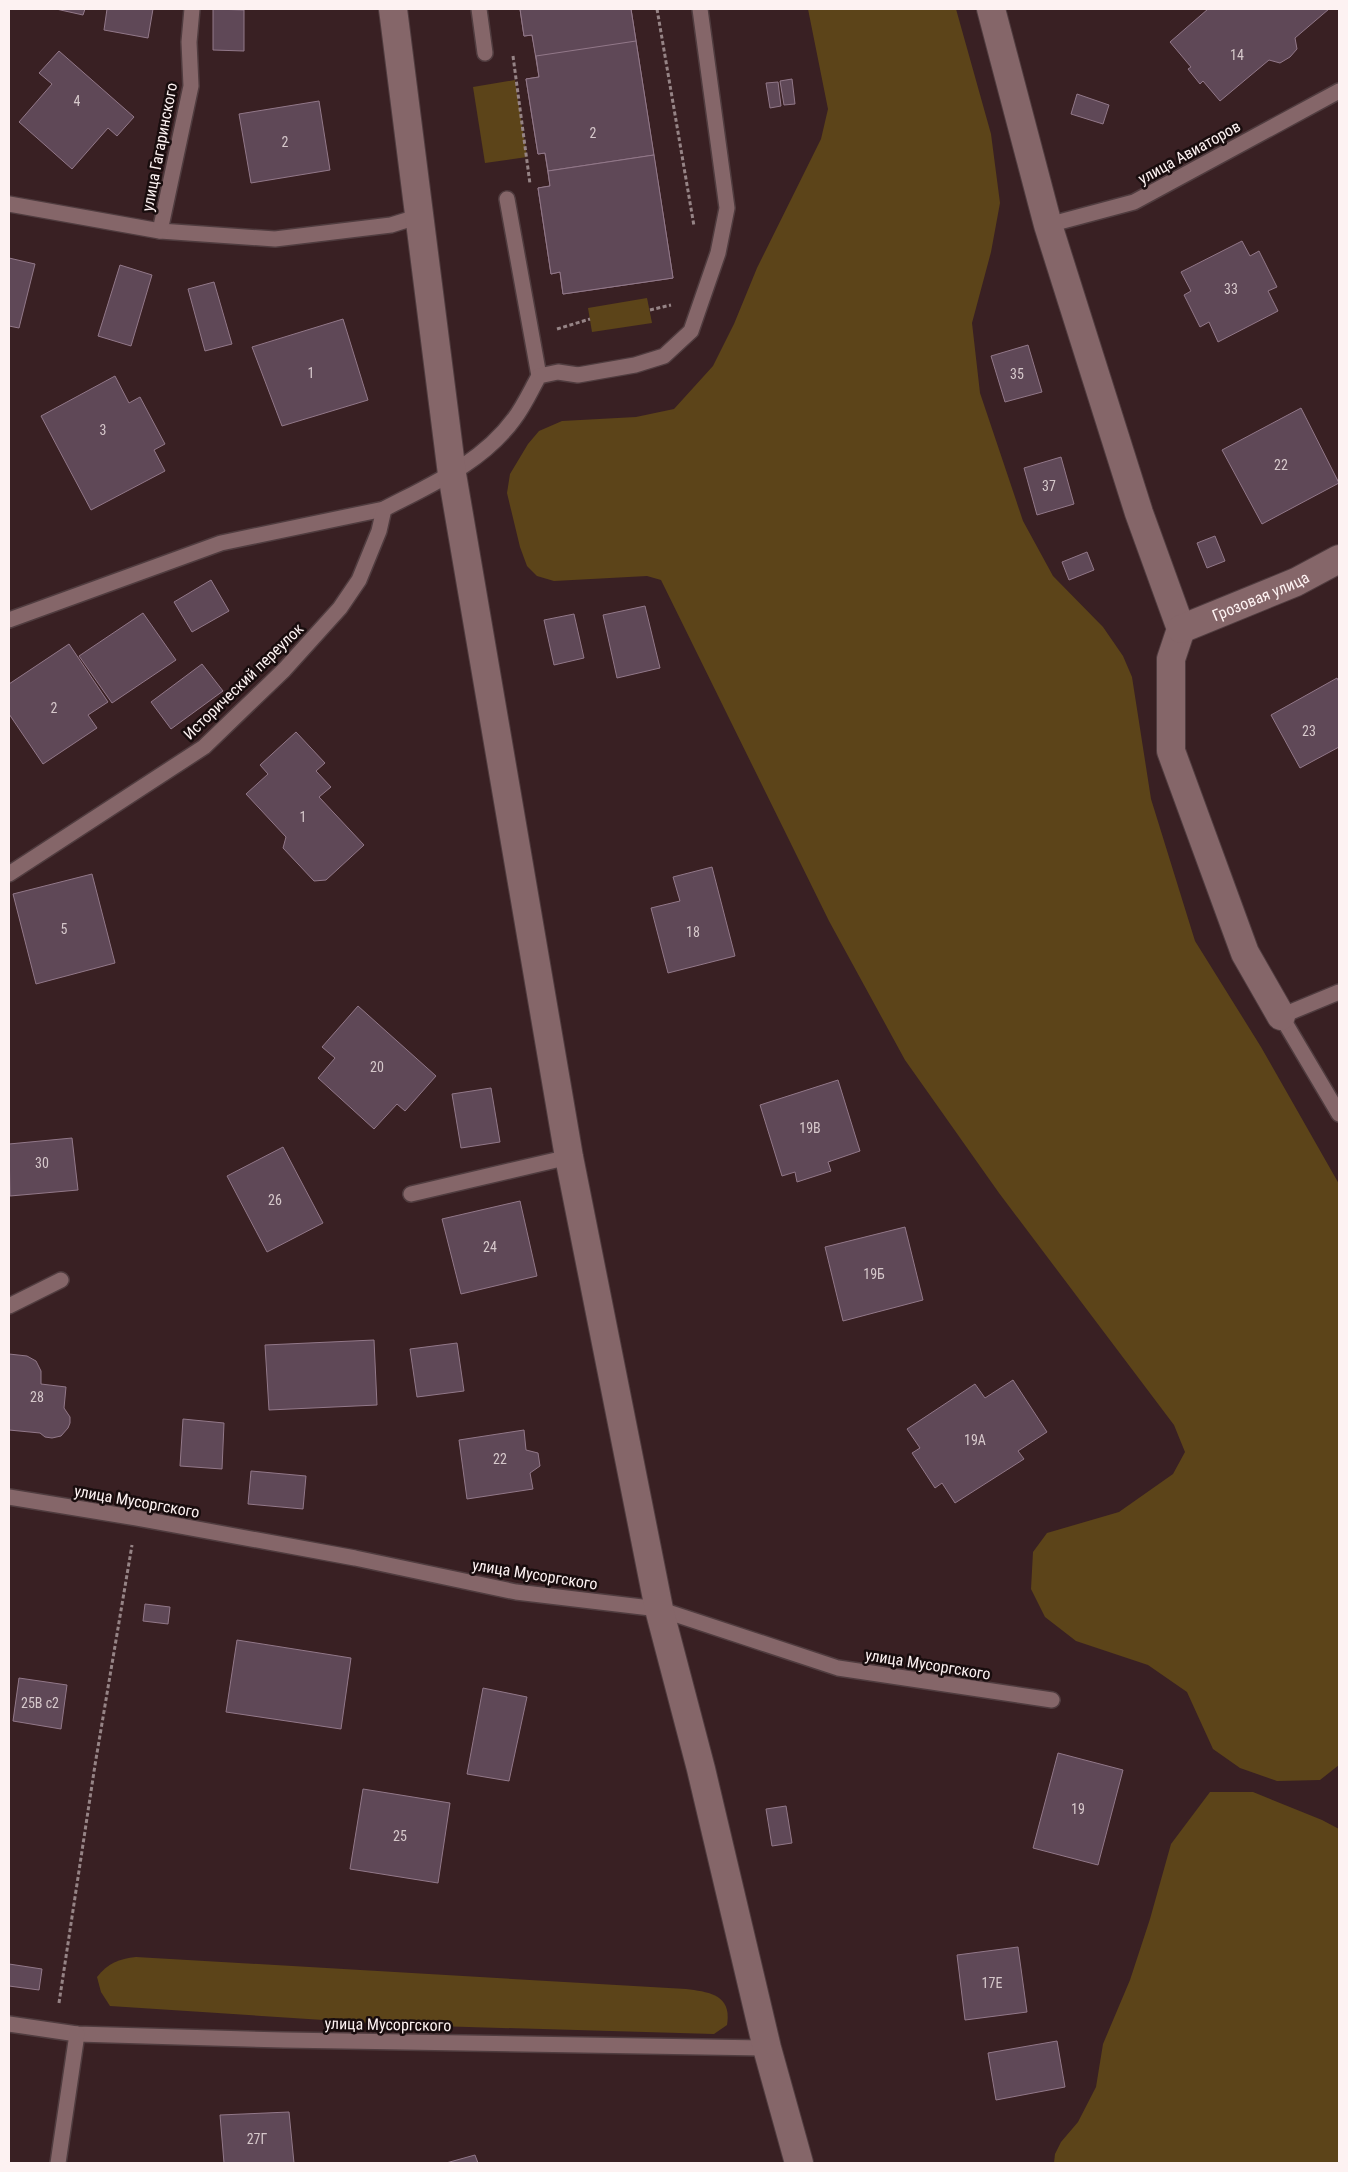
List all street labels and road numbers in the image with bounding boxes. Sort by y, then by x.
street label: улица Гагаринского [138,81,181,213]
street label: улица Авиаторов [1135,117,1244,188]
street label: Грозовая улица [1209,568,1312,625]
street label: Исторический переулок [179,619,307,744]
street label: улица Мусоргского [73,1481,201,1522]
street label: улица Мусоргского [471,1555,599,1594]
street label: улица Мусоргского [864,1645,992,1684]
street label: улица Мусоргского [324,2014,452,2035]

